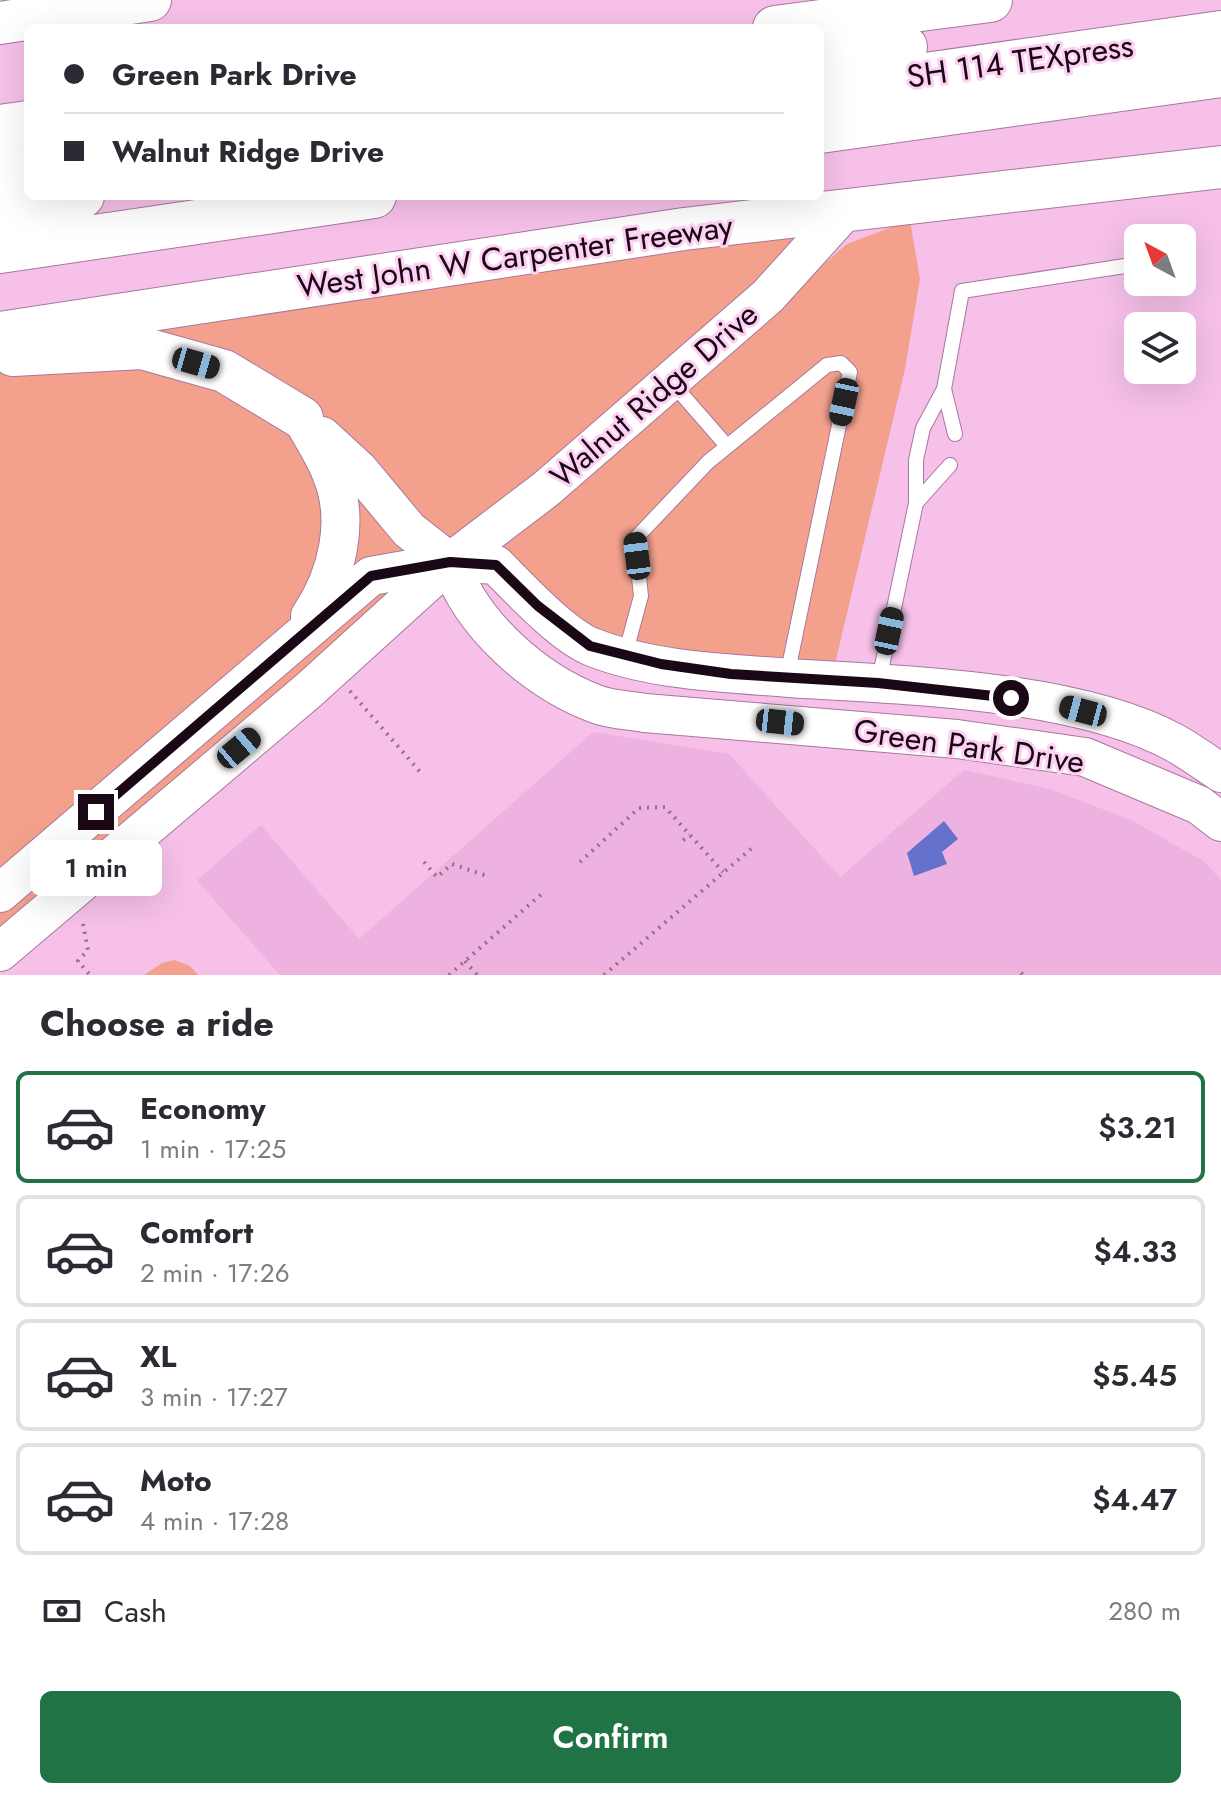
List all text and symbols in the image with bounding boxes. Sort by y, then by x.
street label: SH 114 TEXpress [904,22,1136,100]
text: Green Park Drive [112,53,357,96]
text: Walnut Ridge Drive [112,130,384,173]
street label: West John W Carpenter Freeway [294,203,737,309]
north arrow [1124,224,1196,296]
map controls [1124,224,1196,384]
street label: Walnut Ridge Drive [540,292,768,498]
button: layers [1124,312,1196,384]
car [170,345,222,381]
car [827,376,861,428]
car [622,531,652,581]
car [872,605,906,657]
route start [993,680,1029,716]
car [1057,693,1109,729]
street label: Green Park Drive [851,707,1087,785]
car [755,708,805,736]
car [213,723,265,773]
route end [78,794,114,830]
callout: 1 min [30,840,162,896]
text: 1 min [64,849,128,887]
text: Choose a ride [40,997,274,1049]
text: Economy [140,1087,266,1130]
icon: car [44,1091,116,1163]
text: $3.21 [1098,1106,1177,1149]
text: 1 min · 17:25 [140,1130,286,1168]
text: Comfort [140,1211,253,1254]
icon: car [44,1215,116,1287]
text: $4.33 [1094,1230,1177,1273]
text: 2 min · 17:26 [140,1254,290,1292]
text: XL [140,1335,176,1378]
icon: car [44,1339,116,1411]
text: $5.45 [1092,1354,1177,1397]
text: 3 min · 17:27 [140,1378,288,1416]
text: Moto [140,1459,212,1502]
icon: car [44,1463,116,1535]
text: $4.47 [1092,1478,1177,1521]
text: 4 min · 17:28 [140,1502,289,1540]
icon: cash [40,1589,84,1633]
text: Cash [104,1590,167,1633]
text: 280 m [1108,1592,1181,1630]
button: Confirm [40,1691,1181,1783]

